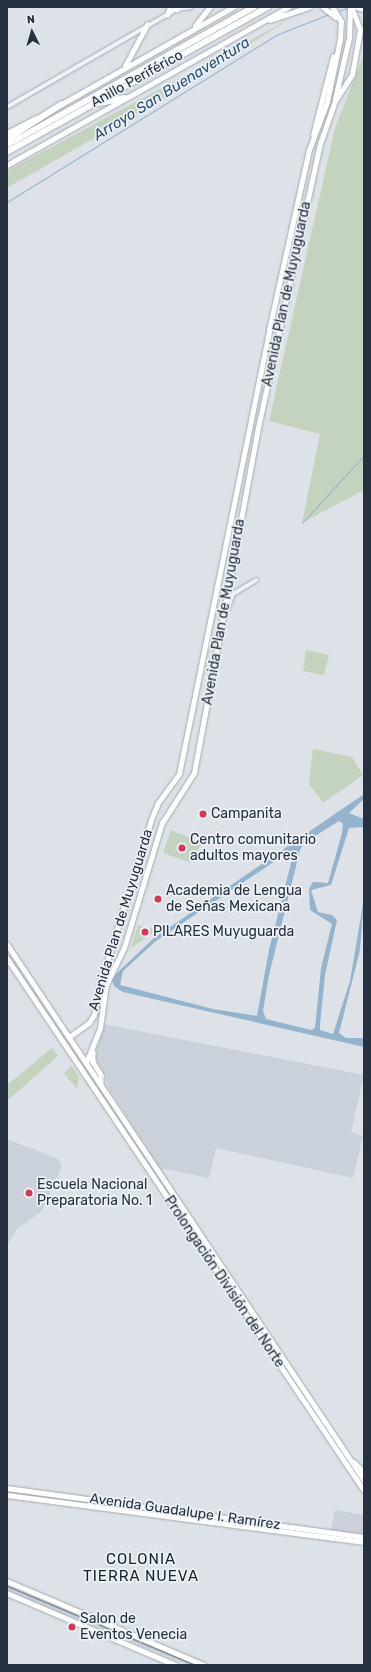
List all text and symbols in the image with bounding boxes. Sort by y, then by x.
north arrow [12,12,52,52]
text: N [26,13,35,26]
water label: Arroyo San Buenaventura [90,33,254,145]
street label: Anillo Periférico [88,47,186,111]
street label: Avenida Plan de Muyuguarda [259,200,315,388]
street label: Avenida Plan de Muyuguarda [199,518,249,706]
place label: Campanita [211,806,282,822]
marker: Campanita [198,809,208,819]
street label: Avenida Plan de Muyuguarda [85,827,157,1013]
place label: Centro comunitario adultos mayores [190,832,316,864]
marker: Centro comunitario adultos mayores [177,843,187,853]
place label: Academia de Lengua de Señas Mexicana [166,883,302,916]
marker: Academia de Lengua de Señas Mexicana [153,894,163,904]
place label: PILARES Muyuguarda [153,924,294,940]
marker: PILARES Muyuguarda [140,927,150,937]
place label: Escuela Nacional Preparatoria No. 1 [37,1177,152,1210]
marker: Escuela Nacional Preparatoria No. 1 [24,1188,34,1198]
street label: Prolongación División del Norte [160,1193,288,1371]
street label: Avenida Guadalupe I. Ramírez [89,1490,281,1534]
district label: COLONIA TIERRA NUEVA [83,1550,199,1585]
place label: Salon de Eventos Venecia [80,1611,188,1644]
marker: Salon de Eventos Venecia [67,1622,77,1632]

